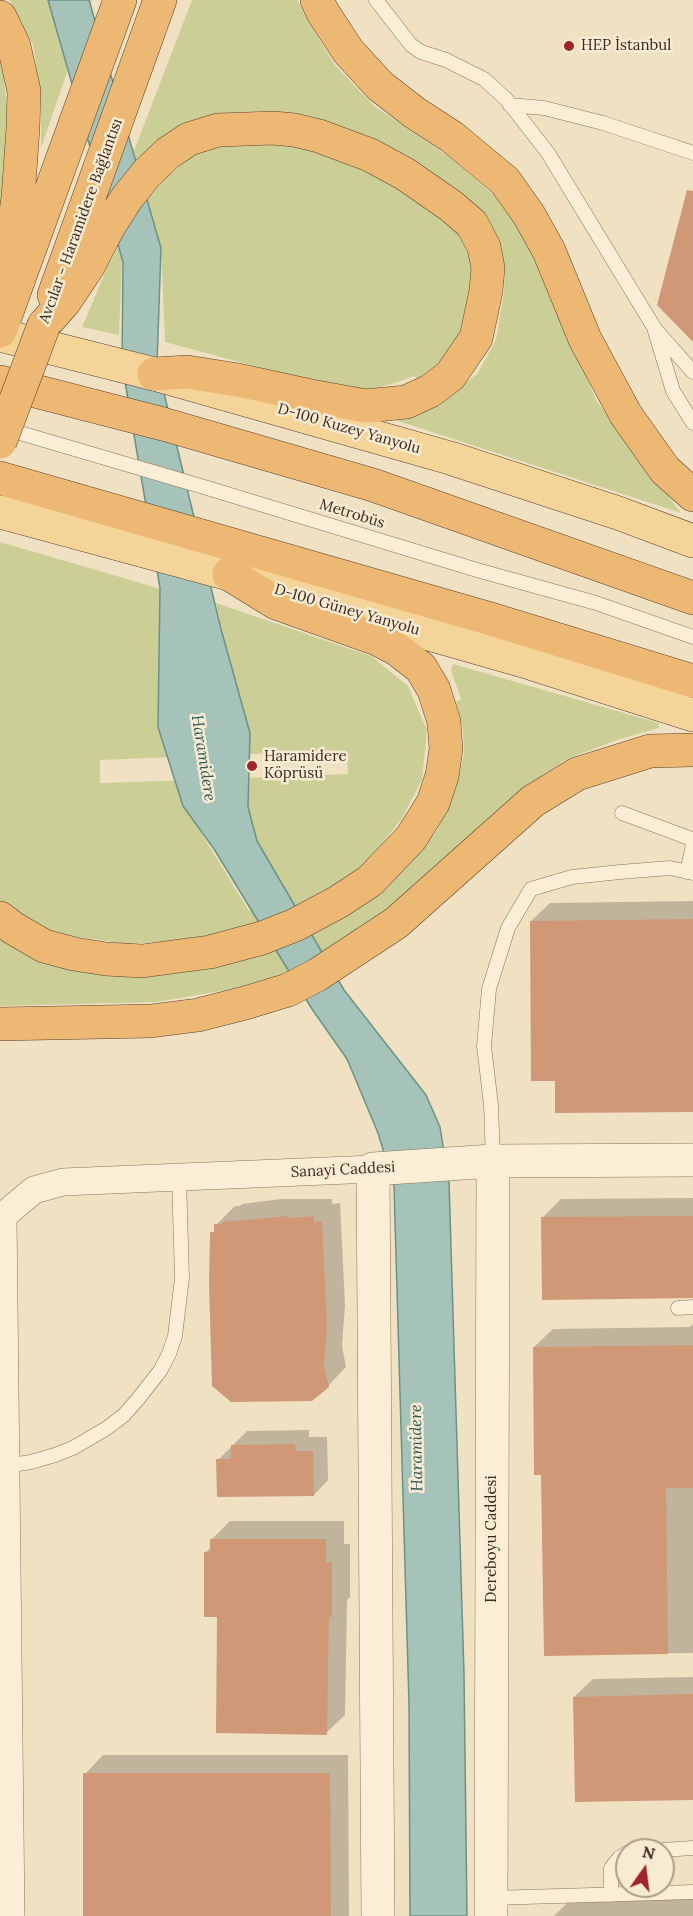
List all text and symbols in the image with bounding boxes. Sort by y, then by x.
place label: HEP İstanbul [581,37,671,55]
marker: HEP İstanbul [562,39,576,53]
street label: Avcılar - Haramidere Bağlantısı [35,116,127,326]
street label: D-100 Kuzey Yanyolu [275,400,423,458]
street label: Metrobüs [317,496,387,532]
street label: D-100 Güney Yanyolu [272,581,422,639]
water label: Haramidere [187,713,219,803]
place label: Haramidere Köprüsü [264,748,347,783]
marker: Haramidere Köprüsü [245,759,259,773]
street label: Sanayi Caddesi [290,1158,396,1182]
water label: Haramidere [407,1404,427,1492]
street label: Dereboyu Caddesi [483,1475,501,1603]
north arrow [615,1838,675,1898]
text: N [640,1841,657,1864]

